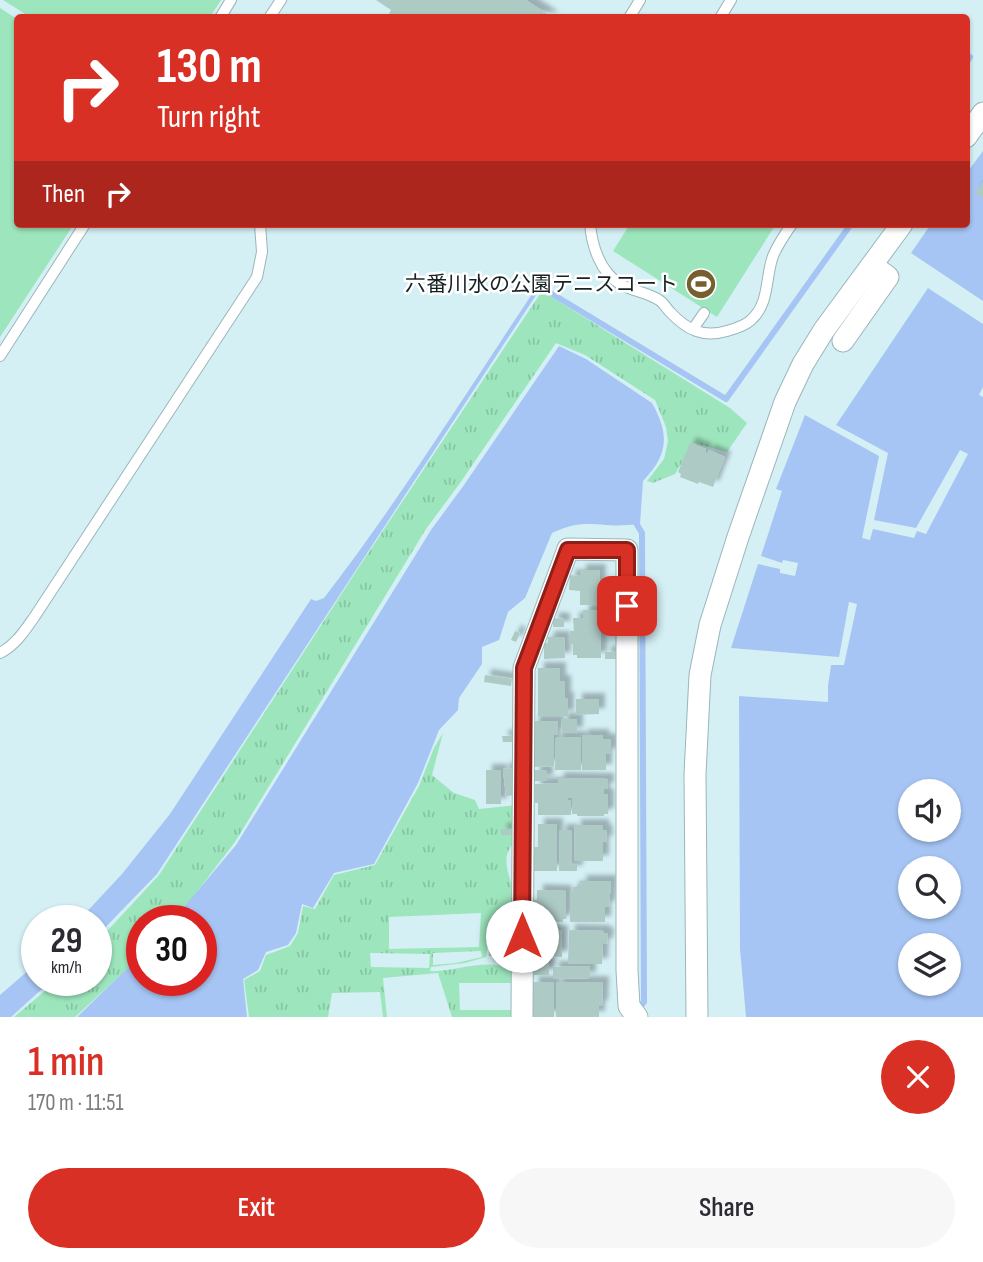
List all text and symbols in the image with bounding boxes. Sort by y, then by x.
text: 130 m [157,38,262,97]
icon: right [42,42,133,133]
text: Turn right [157,98,261,137]
icon: right [99,175,137,213]
text: Then [42,179,85,210]
sports icon: 六番川水の公園テニスコート [684,267,718,301]
place label: 六番川水の公園テニスコート [405,272,678,297]
pin [597,576,657,636]
icon: arrive [608,587,646,625]
map controls [898,779,961,996]
button: sound [898,779,961,842]
button: search [898,856,961,919]
position arrow [485,899,559,973]
speed limit sign: 30 [126,905,217,996]
text: 29 [51,920,82,963]
button: layers [898,933,961,996]
text: km/h [51,957,82,978]
text: 1 min [28,1037,104,1088]
button: close [881,1040,955,1114]
text: 170 m · 11:51 [28,1089,123,1117]
button: Exit [28,1168,485,1248]
button: Share [499,1168,955,1248]

